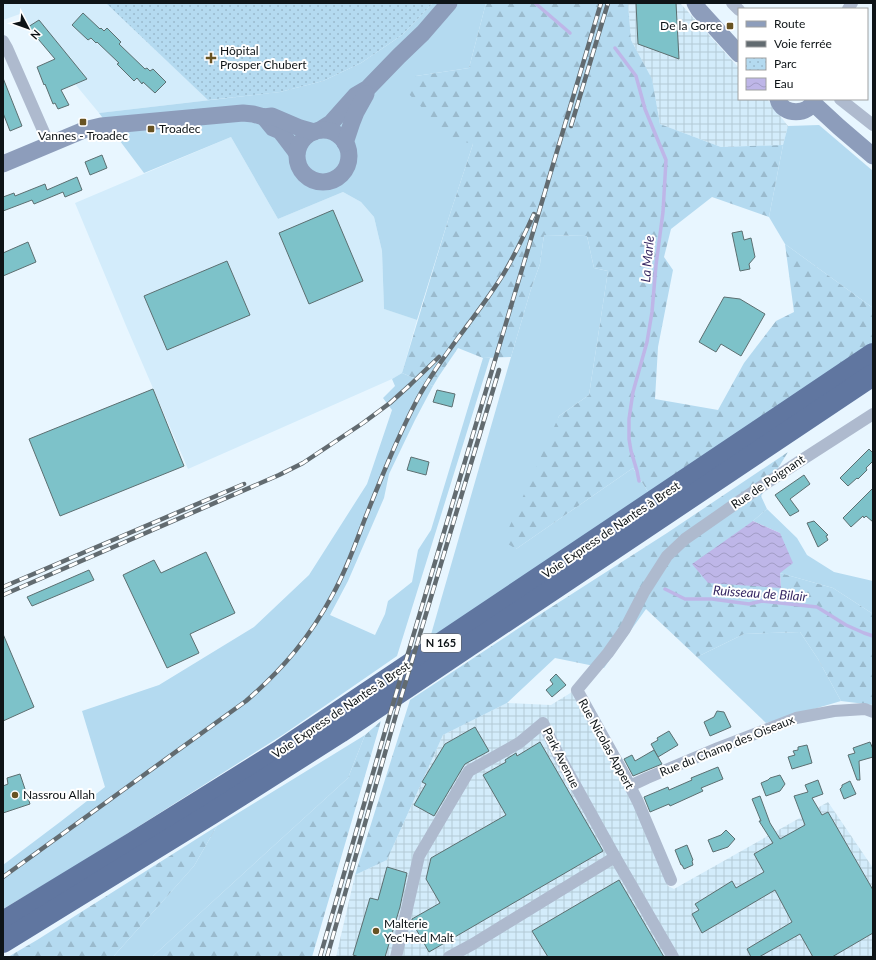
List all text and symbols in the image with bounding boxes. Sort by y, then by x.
north arrow [8,8,48,48]
legend [738,8,868,100]
text: Route [774,16,805,31]
place label: De la Gorce [660,18,722,33]
marker: De la Gorce [725,21,735,31]
text: N [28,27,44,42]
text: Voie ferrée [774,36,832,51]
place label: Hôpital Prosper Chubert [220,43,307,72]
marker: Hôpital Prosper Chubert [205,52,217,64]
text: Parc [774,56,797,71]
text: Eau [774,76,794,91]
marker: Vannes - Troadec [78,117,88,127]
place label: Troadec [159,121,201,136]
marker: Troadec [146,124,156,134]
place label: Vannes - Troadec [38,128,128,143]
water label: La Marle [637,235,657,283]
street label: Rue de Poignant [728,451,808,512]
street label: Voie Express de Nantes à Brest [539,477,683,581]
water label: Ruisseau de Bilair [712,582,808,604]
road number: N 165 [421,634,461,652]
street label: Voie Express de Nantes à Brest [269,657,413,761]
street label: Rue Nicolas Appert [575,696,638,792]
street label: Rue du Champ des Oiseaux [657,712,796,779]
street label: Park Avenue [540,725,583,791]
place label: Nassrou Allah [23,787,95,802]
marker: Nassrou Allah [10,790,20,800]
place label: Malterie Yec'Hed Malt [384,916,455,945]
marker: Malterie Yec'Hed Malt [371,926,381,936]

